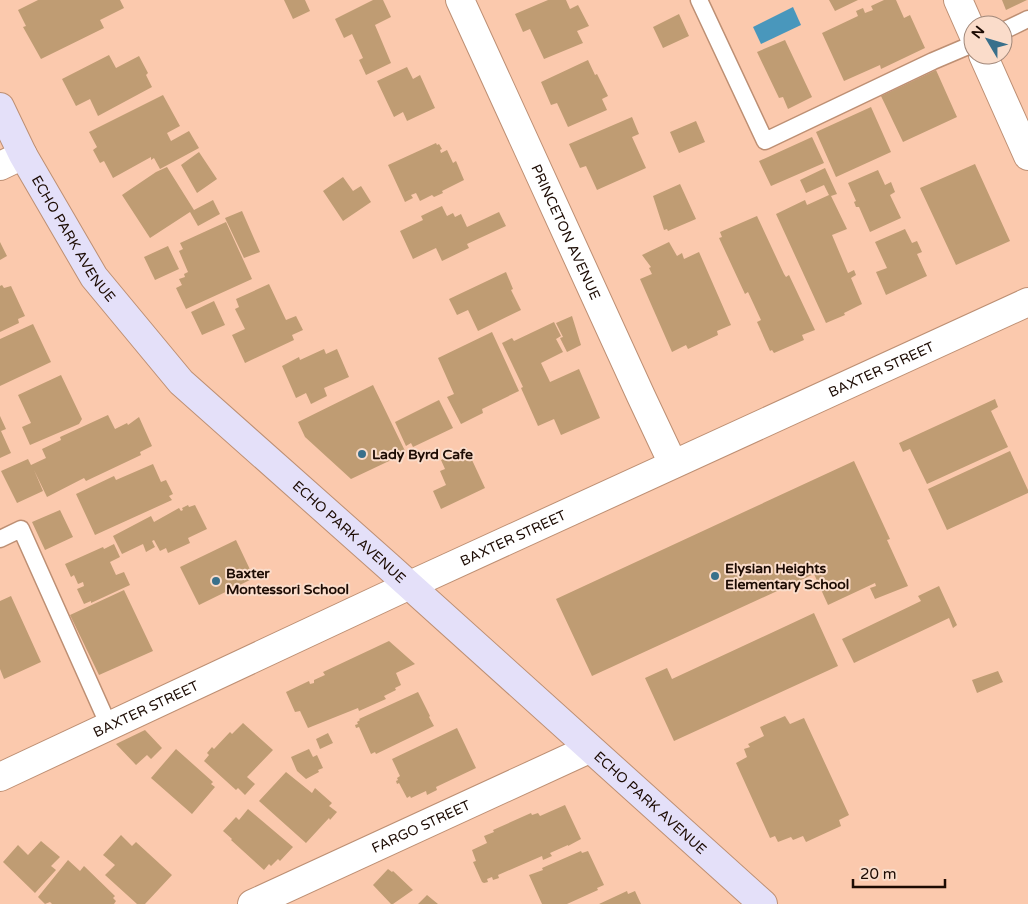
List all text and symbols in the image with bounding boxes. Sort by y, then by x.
north arrow [963,15,1013,65]
text: N [968,23,988,42]
street label: PRINCETON AVENUE [528,162,604,302]
street label: ECHO PARK AVENUE [28,172,119,305]
street label: BAXTER STREET [826,337,937,401]
place label: Lady Byrd Cafe [372,446,473,463]
marker: Lady Byrd Cafe [356,448,368,460]
street label: ECHO PARK AVENUE [289,477,409,587]
street label: BAXTER STREET [457,506,569,569]
place label: Elysian Heights Elementary School [725,560,849,593]
place label: Baxter Montessori School [226,565,349,598]
marker: Elysian Heights Elementary School [709,570,721,582]
marker: Baxter Montessori School [210,575,222,587]
street label: BAXTER STREET [90,677,202,741]
street label: ECHO PARK AVENUE [591,747,710,858]
street label: FARGO STREET [369,796,474,856]
scale bar [853,856,946,888]
text: 20 m [860,865,897,883]

